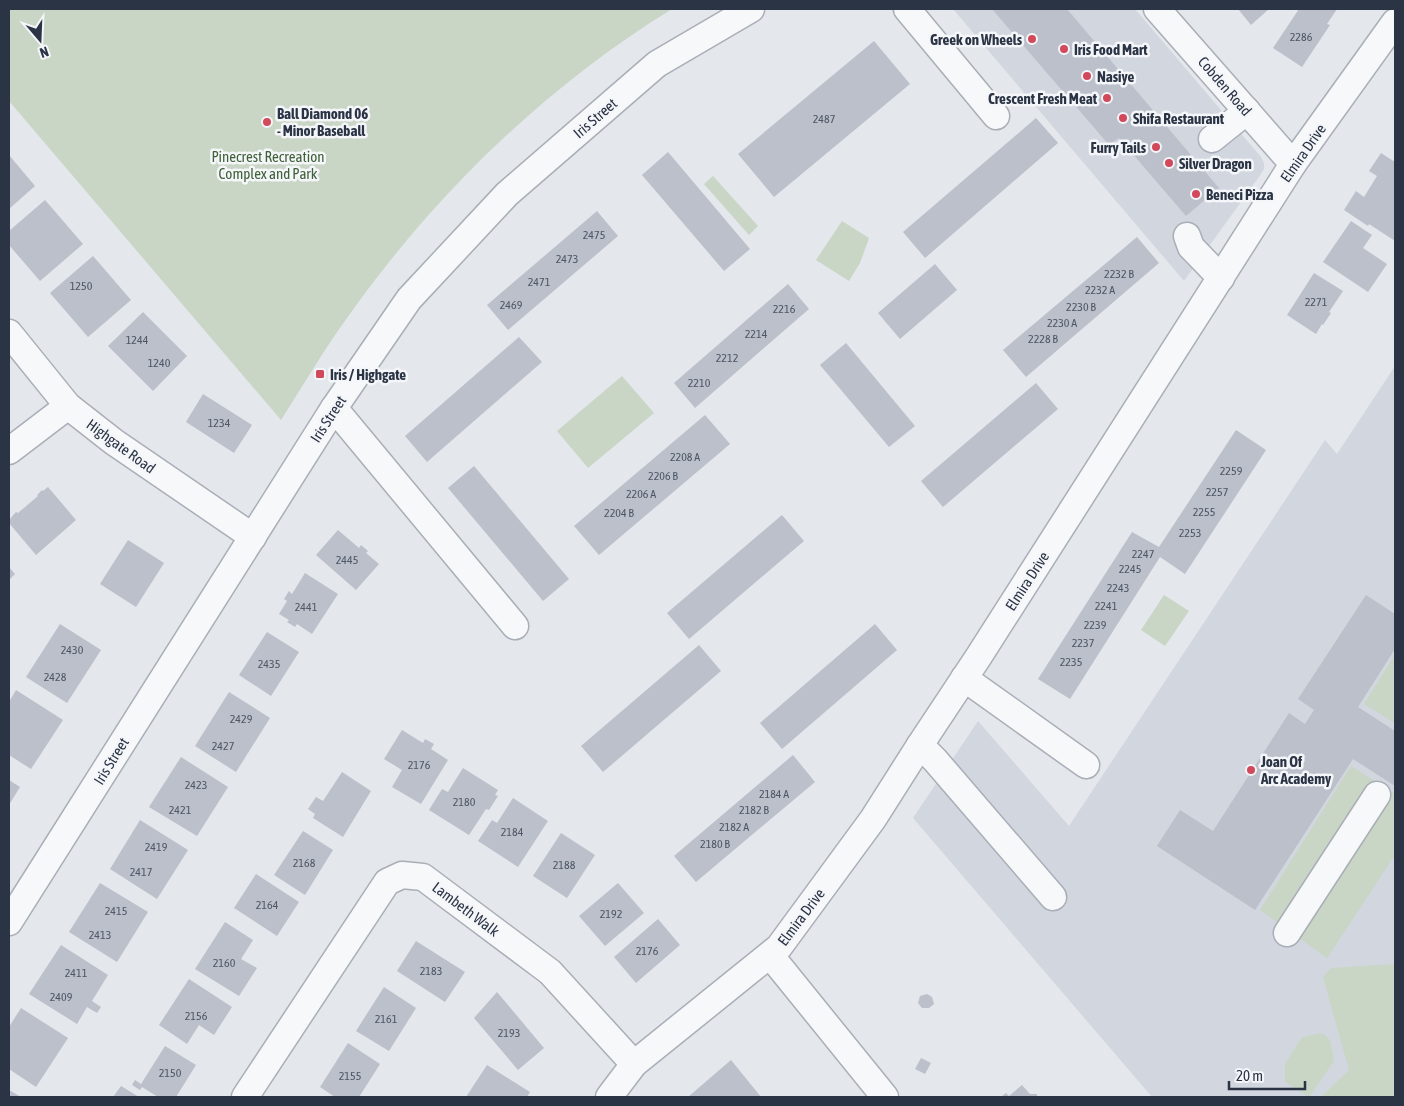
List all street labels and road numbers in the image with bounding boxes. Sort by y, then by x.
street label: Cobden Road [1195,53,1255,119]
street label: Iris Street [570,95,620,141]
street label: Elmira Drive [1277,121,1329,185]
street label: Iris Street [307,393,349,445]
street label: Highgate Road [83,415,159,477]
street label: Elmira Drive [1002,548,1052,614]
street label: Iris Street [90,734,132,788]
street label: Lambeth Walk [429,878,503,940]
street label: Elmira Drive [774,885,828,949]

